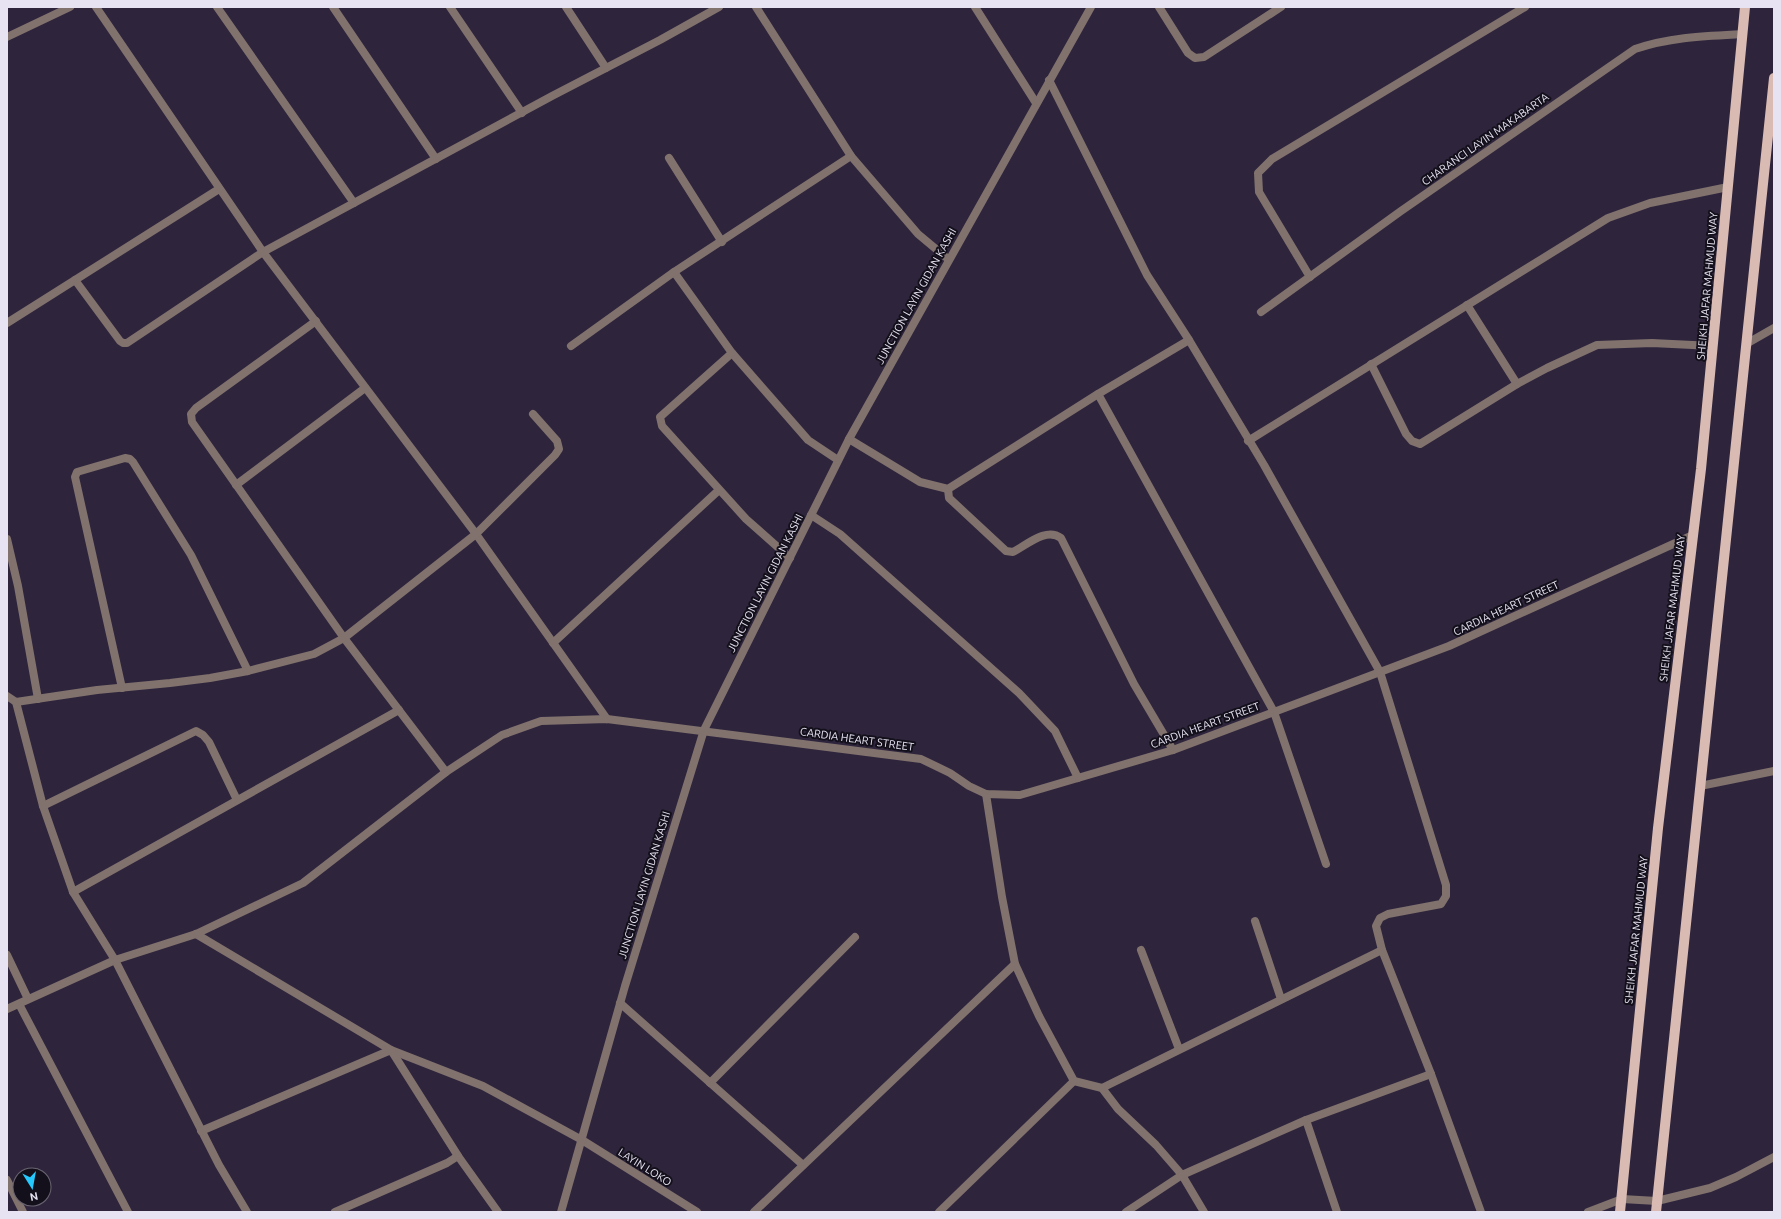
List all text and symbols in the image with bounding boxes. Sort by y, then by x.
street label: CHARANCI LAYIN MAKABARTA [1419,90,1551,188]
street label: SHEIKH JAFAR MAHMUD WAY [1695,211,1719,360]
street label: JUNCTION LAYIN GIDAN KASHI [874,226,958,366]
street label: JUNCTION LAYIN GIDAN KASHI [725,512,805,654]
street label: SHEIKH JAFAR MAHMUD WAY [1657,533,1687,682]
street label: CARDIA HEART STREET [1451,578,1561,638]
street label: CARDIA HEART STREET [1149,700,1261,750]
street label: CARDIA HEART STREET [799,725,915,753]
street label: JUNCTION LAYIN GIDAN KASHI [616,810,672,960]
street label: SHEIKH JAFAR MAHMUD WAY [1622,855,1650,1004]
street label: LAYIN LOKO [616,1146,674,1188]
north arrow [12,1167,52,1207]
text: N [29,1190,39,1203]

